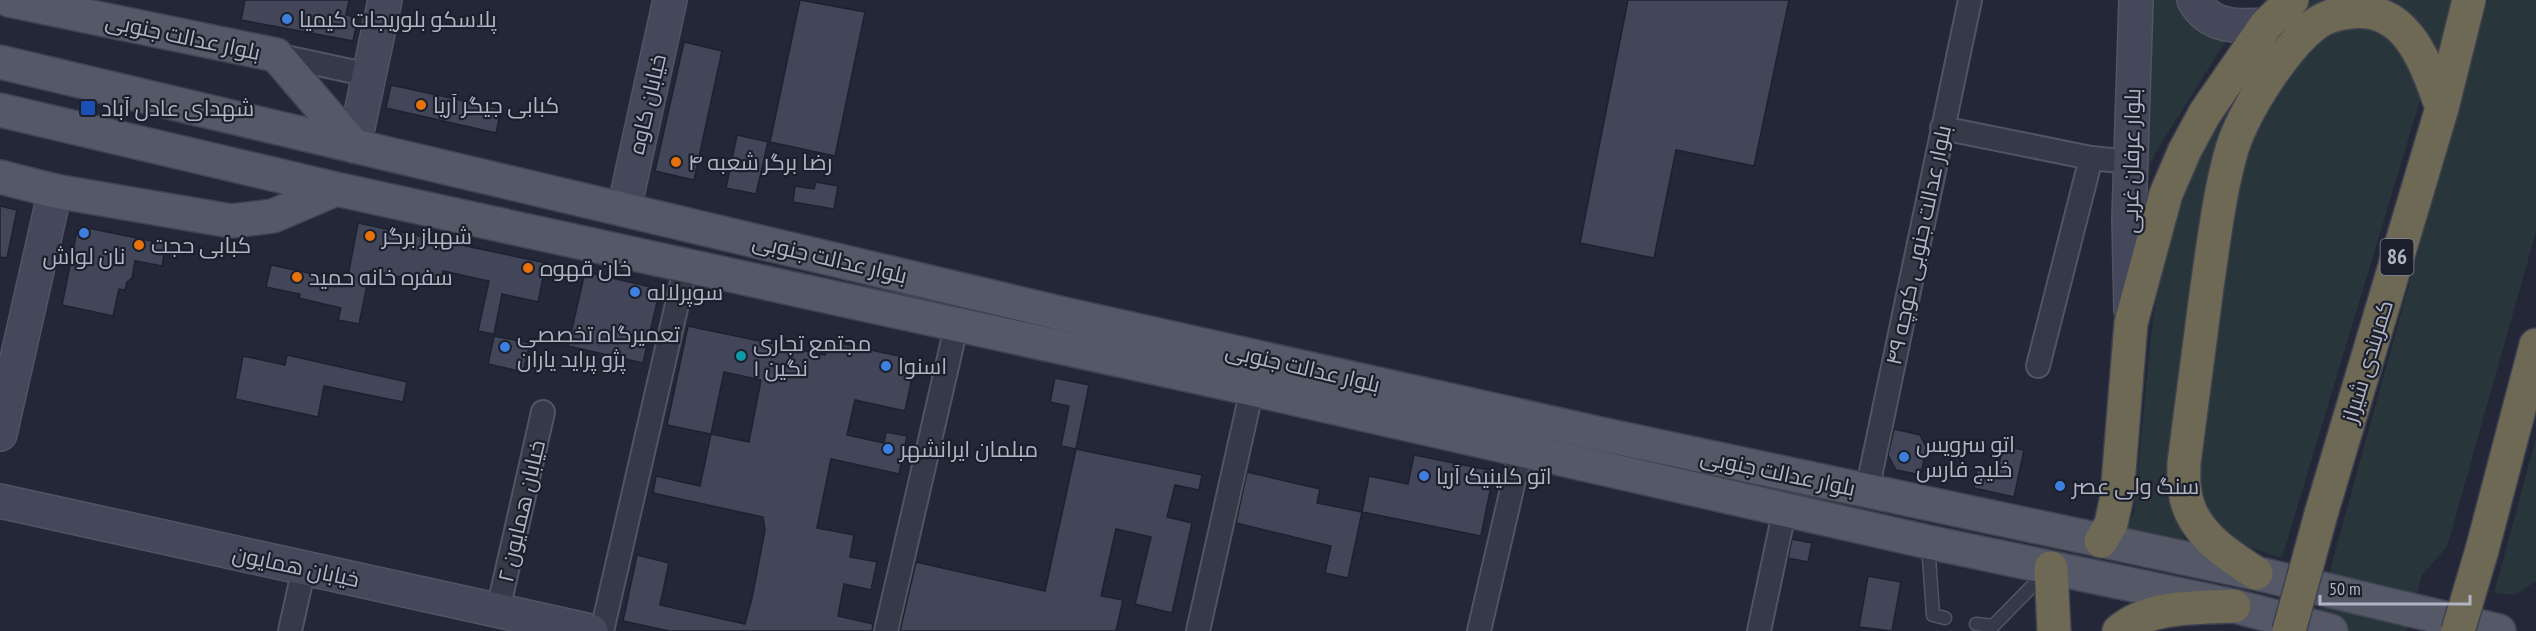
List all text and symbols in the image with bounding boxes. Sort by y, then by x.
place label: پلاسکو بلوریجات کیمیا [299,5,497,34]
street label: بلوار عدالت جنوبی [103,6,263,66]
marker: پلاسکو بلوریجات کیمیا [280,12,294,26]
street label: خیابان کاوه [622,51,672,157]
street label: بلوار عرفان غربی [2116,88,2146,234]
place label: کبابی جیگر آریا [433,91,559,119]
place label: شهدای عادل آباد [101,94,254,122]
marker: کبابی جیگر آریا [414,98,428,112]
marker: شهدای عادل آباد [79,99,97,117]
street label: بلوار عدالت جنوبی کوچه ۴۹ [1879,122,1958,368]
place label: رضا برگر شعبه ۴ [688,148,832,176]
marker: رضا برگر شعبه ۴ [669,155,683,169]
place label: شهباز برگر [380,222,472,250]
marker: نان لواش [77,226,91,240]
street label: بلوار عدالت جنوبی [750,227,910,289]
marker: شهباز برگر [363,229,377,243]
place label: کبابی حجت [151,231,251,259]
marker: کبابی حجت [132,238,146,252]
road number: 86 [2380,239,2414,275]
place label: نان لواش [42,242,126,270]
place label: خان قهوه [540,254,631,282]
marker: خان قهوه [521,261,535,275]
place label: سفره خانه حمید [309,263,453,291]
marker: سفره خانه حمید [290,270,304,284]
place label: سوپرلاله [647,278,723,307]
marker: سوپرلاله [628,285,642,299]
street label: کمربندی شیراز [2335,296,2399,428]
place label: تعمیرگاه تخصصی پژو پراید یاران [517,320,680,374]
place label: مجتمع تجاری نگین ۱ [753,329,871,382]
street label: بلوار عدالت جنوبی [1223,336,1383,398]
marker: تعمیرگاه تخصصی پژو پراید یاران [498,340,512,354]
marker: مجتمع تجاری نگین ۱ [734,349,748,363]
place label: اسنوا [898,352,947,380]
marker: اسنوا [879,359,893,373]
place label: اتو سرویس خلیج فارس [1916,430,2015,484]
place label: مبلمان ایرانشهر [898,435,1038,463]
street label: خیابان همایون ۲ [491,437,551,585]
marker: مبلمان ایرانشهر [881,442,895,456]
street label: بلوار عدالت جنوبی [1698,442,1858,502]
marker: اتو سرویس خلیج فارس [1897,450,1911,464]
place label: اتو کلینیک آریا [1436,462,1552,490]
marker: اتو کلینیک آریا [1417,469,1431,483]
place label: سنگ ولی عصر [2070,472,2199,500]
marker: سنگ ولی عصر [2053,479,2067,493]
street label: خیابان همایون [230,539,362,593]
scale bar [2320,568,2470,606]
text: 50 m [2329,577,2361,600]

